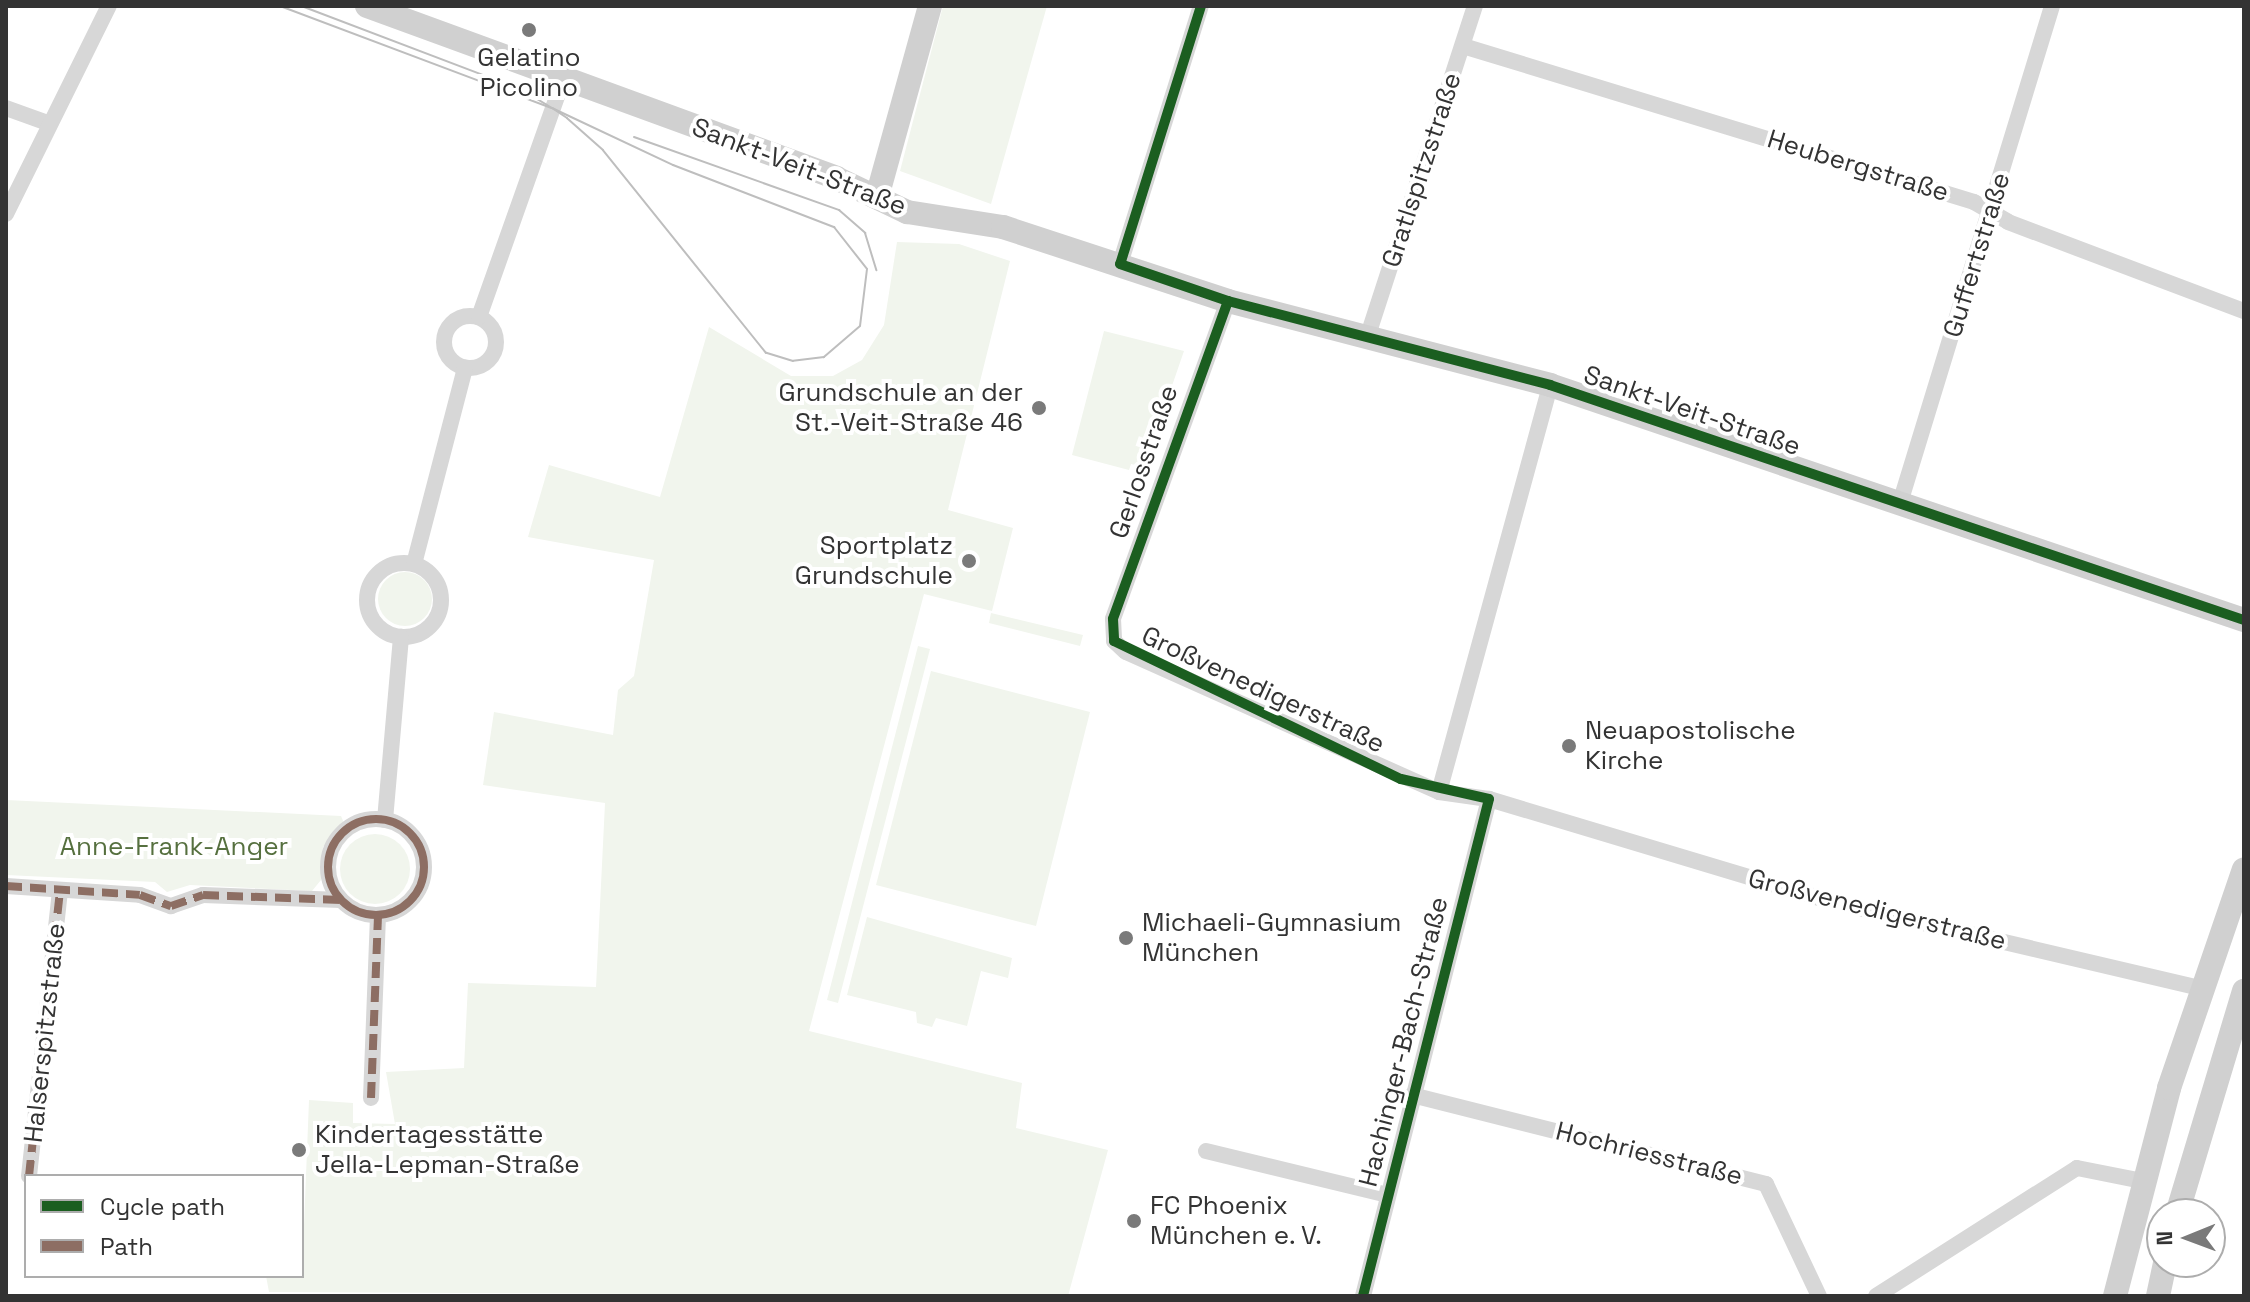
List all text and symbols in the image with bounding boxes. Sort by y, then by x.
marker: Gelatino Picolino [520,21,538,39]
place label: Gelatino Picolino [477,42,581,104]
street label: Gratlspitzstraße [1376,69,1468,271]
street label: Sankt-Veit-Straße [687,112,911,222]
street label: Heubergstraße [1764,124,1952,208]
street label: Guffertstraße [1937,169,2017,341]
street label: Sankt-Veit-Straße [1580,359,1804,463]
place label: Grundschule an der St.-Veit-Straße 46 [779,377,1023,438]
street label: Gerlosstraße [1103,381,1185,543]
marker: Grundschule an der St.-Veit-Straße 46 [1030,399,1048,417]
place label: Sportplatz Grundschule [795,530,953,592]
marker: Sportplatz Grundschule [960,552,978,570]
street label: Großvenedigerstraße [1137,620,1389,760]
place label: Neuapostolische Kirche [1585,715,1796,776]
marker: Neuapostolische Kirche [1560,737,1578,755]
park label: Anne-Frank-Anger [60,831,288,863]
street label: Großvenedigerstraße [1745,863,2009,957]
street label: Hachinger-Bach-Straße [1353,894,1455,1190]
place label: Michaeli-Gymnasium München [1142,907,1401,968]
street label: Halserspitzstraße [18,922,72,1144]
marker: Michaeli-Gymnasium München [1117,929,1135,947]
street label: Hochriesstraße [1552,1116,1746,1192]
place label: Kindertagesstätte Jella-Lepman-Straße [315,1119,580,1180]
marker: Kindertagesstätte Jella-Lepman-Straße [290,1141,308,1159]
legend [24,1174,304,1278]
place label: FC Phoenix München e. V. [1150,1190,1323,1252]
text: Cycle path [100,1191,225,1222]
north arrow [2146,1198,2226,1278]
marker: FC Phoenix München e. V. [1125,1212,1143,1230]
text: Path [100,1231,153,1262]
text: N [2150,1231,2178,1246]

